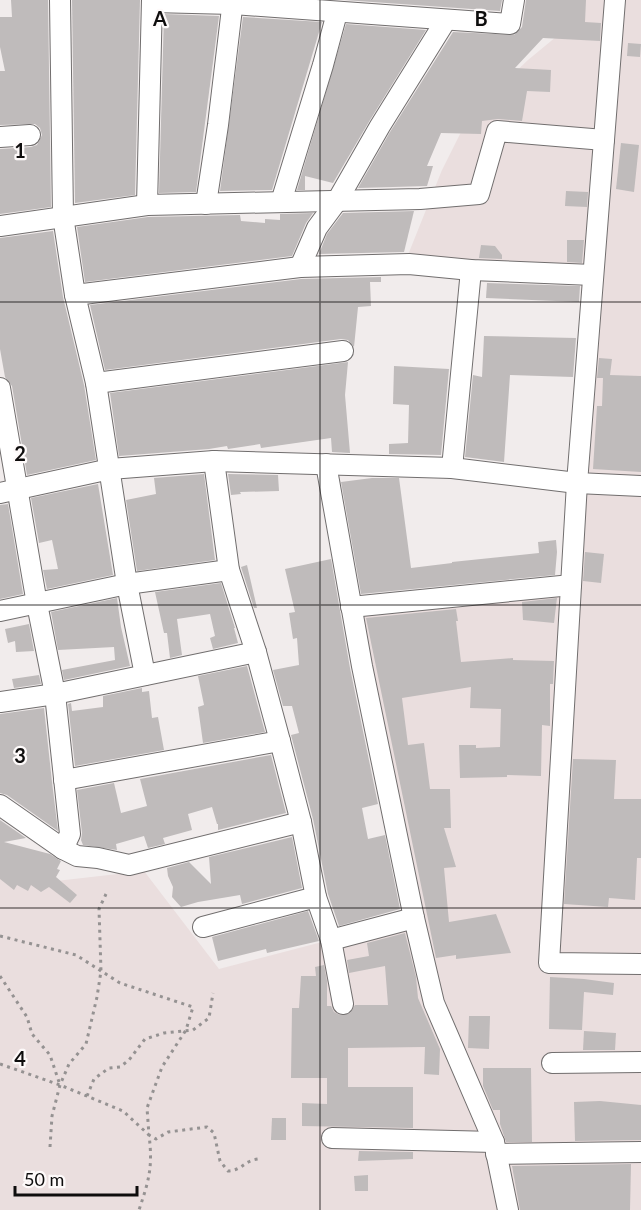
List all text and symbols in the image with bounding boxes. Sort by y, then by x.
text: A [152,6,167,30]
text: B [474,6,488,30]
text: 1 [14,138,26,162]
text: 2 [14,441,26,465]
text: 3 [14,743,26,767]
text: 4 [14,1046,26,1070]
scale bar [15,1159,136,1197]
text: 50 m [24,1168,64,1190]

